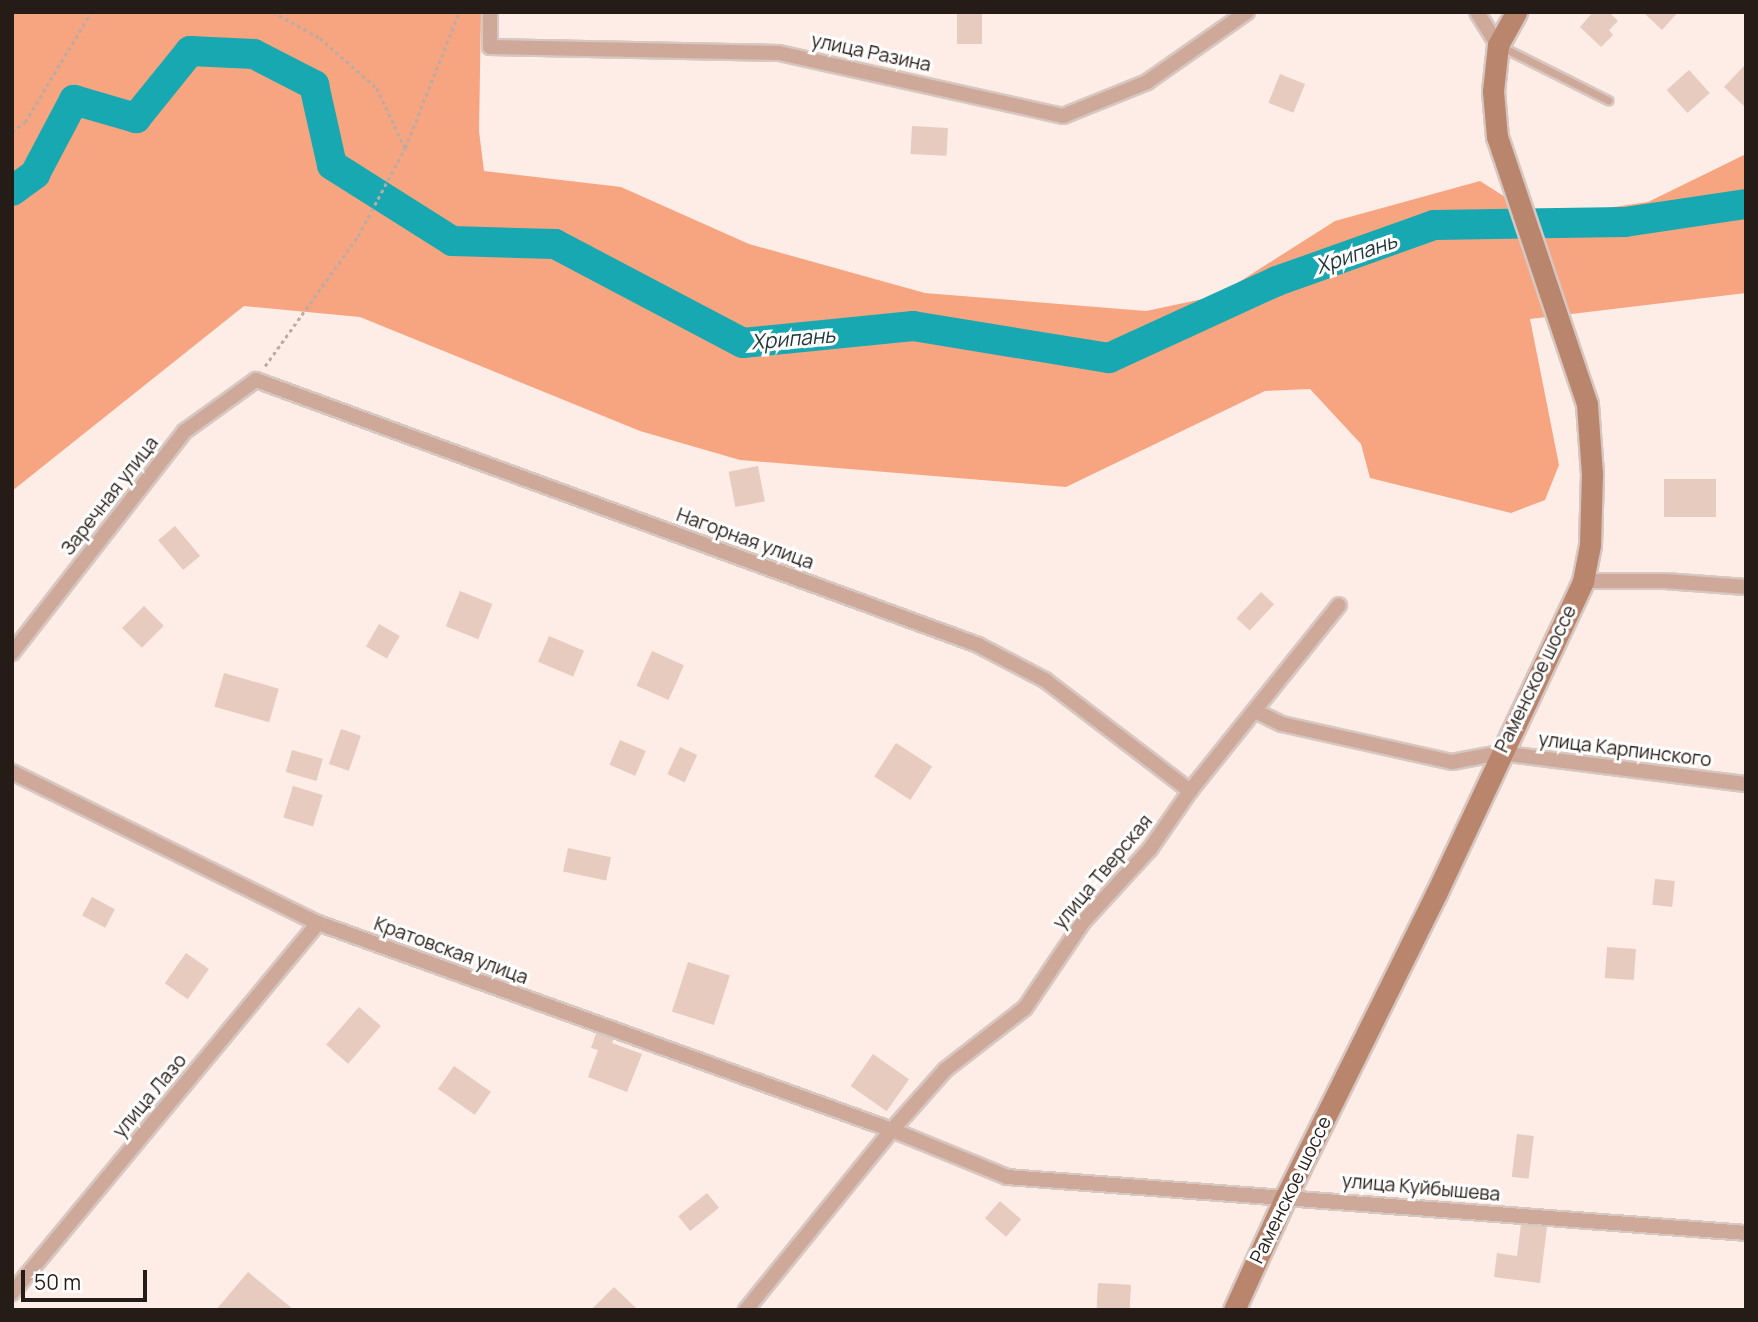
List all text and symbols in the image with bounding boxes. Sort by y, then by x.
street label: улица Разина [809,29,933,77]
water label: Хрипань [1312,227,1400,279]
water label: Хрипань [750,322,836,354]
street label: Заречная улица [57,432,163,560]
street label: Нагорная улица [673,504,817,574]
street label: Раменское шоссе [1490,602,1582,756]
street label: улица Карпинского [1537,728,1713,772]
street label: улица Тверская [1049,810,1157,934]
street label: Кратовская улица [371,913,531,989]
street label: улица Лазо [108,1050,192,1142]
street label: Раменское шоссе [1245,1113,1337,1267]
street label: улица Куйбышева [1341,1170,1501,1206]
scale bar [24,1256,150,1300]
text: 50 m [34,1268,81,1296]

